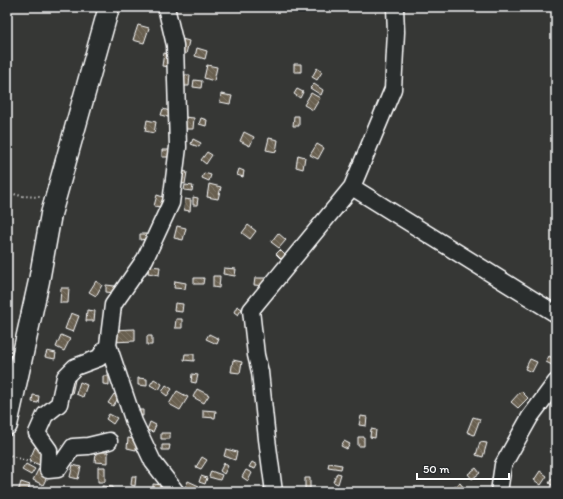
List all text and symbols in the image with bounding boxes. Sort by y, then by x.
scale bar [417,455,509,481]
text: 50 m [423,462,449,476]

